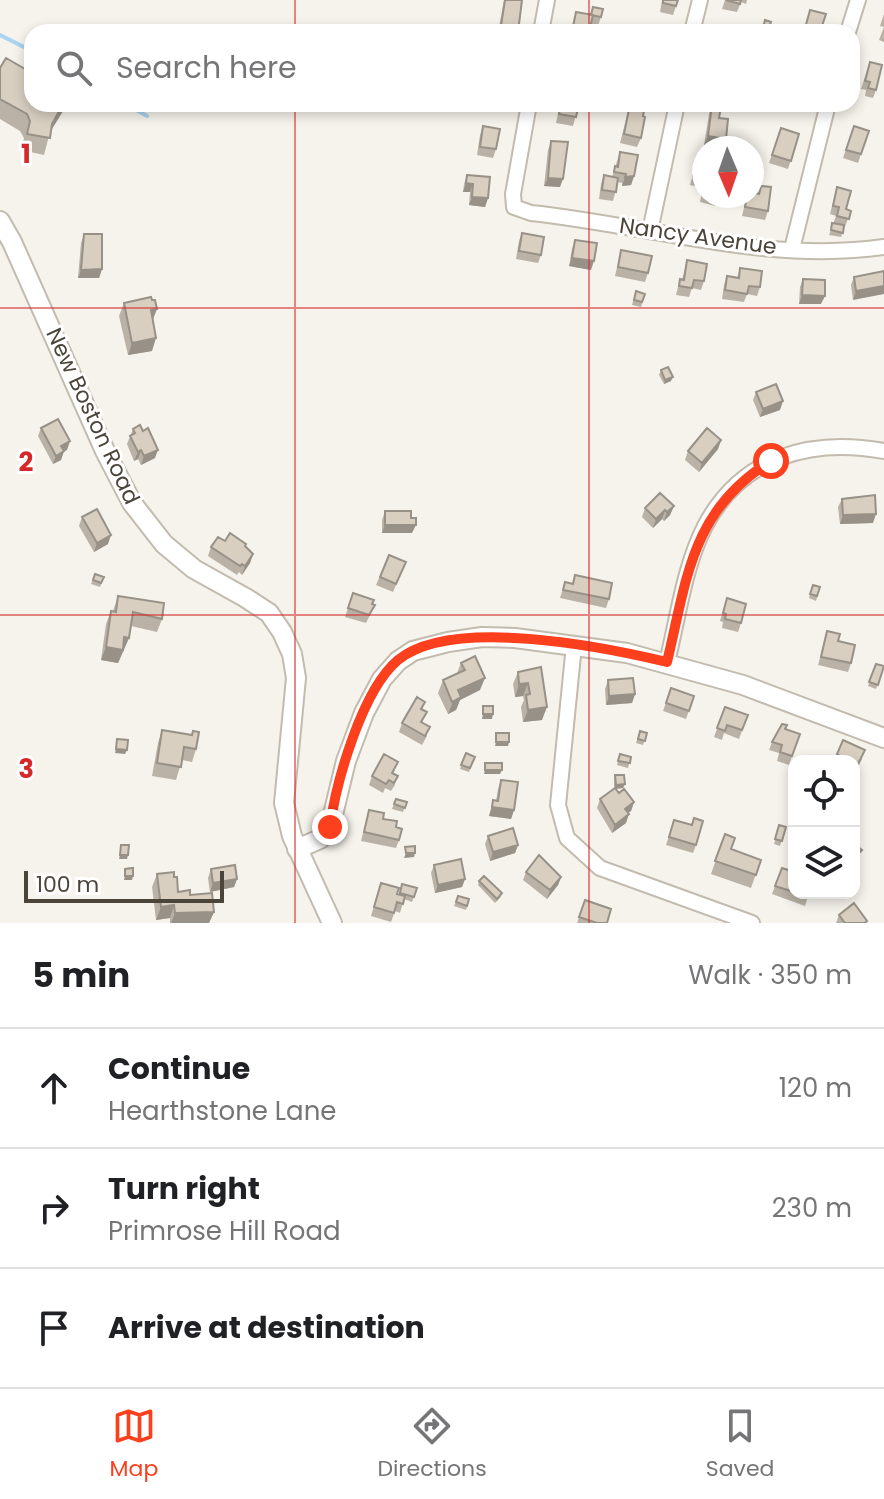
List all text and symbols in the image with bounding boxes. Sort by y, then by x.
search box [24,24,860,112]
icon: search [52,46,96,90]
text: Search here [116,46,297,89]
text: 1 [21,136,31,172]
north arrow [692,136,764,208]
street label: Nancy Avenue [617,210,779,262]
street label: New Boston Road [39,323,147,509]
route start [753,443,789,479]
text: 2 [19,444,34,480]
text: 3 [18,751,34,787]
map controls [788,755,860,899]
button: locate [788,755,860,827]
route end [312,809,348,845]
button: layers [788,827,860,899]
scale bar [24,867,224,903]
text: 100 m [36,869,99,900]
text: 5 min [32,951,130,999]
text: Walk · 350 m [688,957,852,993]
text: Continue [108,1047,250,1090]
icon: ahead [32,1066,76,1110]
text: 120 m [779,1070,852,1106]
text: Hearthstone Lane [108,1093,336,1129]
text: Turn right [108,1167,260,1210]
icon: right [32,1186,76,1230]
text: 230 m [772,1190,852,1226]
text: Primrose Hill Road [108,1213,341,1249]
icon: arrive [32,1306,76,1350]
text: Arrive at destination [108,1306,425,1349]
tab: Map [110,1404,158,1485]
tab: Directions [377,1404,487,1485]
tab: Saved [706,1404,774,1485]

